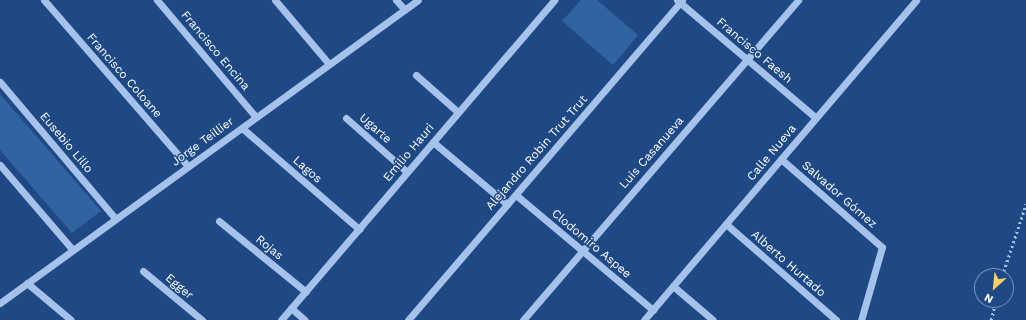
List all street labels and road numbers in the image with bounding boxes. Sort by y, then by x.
street label: Francisco Encina [178,8,252,94]
street label: Francisco Faesh [713,15,795,87]
street label: Francisco Coloane [83,31,165,121]
street label: Alejandro Robin Trut Trut [483,92,591,214]
street label: Eusebio Lillo [36,110,96,176]
street label: Ugarte [356,111,394,147]
street label: Jorge Teillier [169,114,237,170]
street label: Luis Casanueva [617,114,687,192]
street label: Emilio Hauri [381,121,437,185]
street label: Calle Nueva [744,122,800,184]
street label: Lagos [289,153,325,187]
street label: Salvador Gómez [798,158,880,232]
street label: Clodomiro Aspee [548,206,634,282]
street label: Alberto Hurtado [748,228,828,300]
street label: Rojas [252,233,286,263]
street label: Egger [162,271,196,303]

